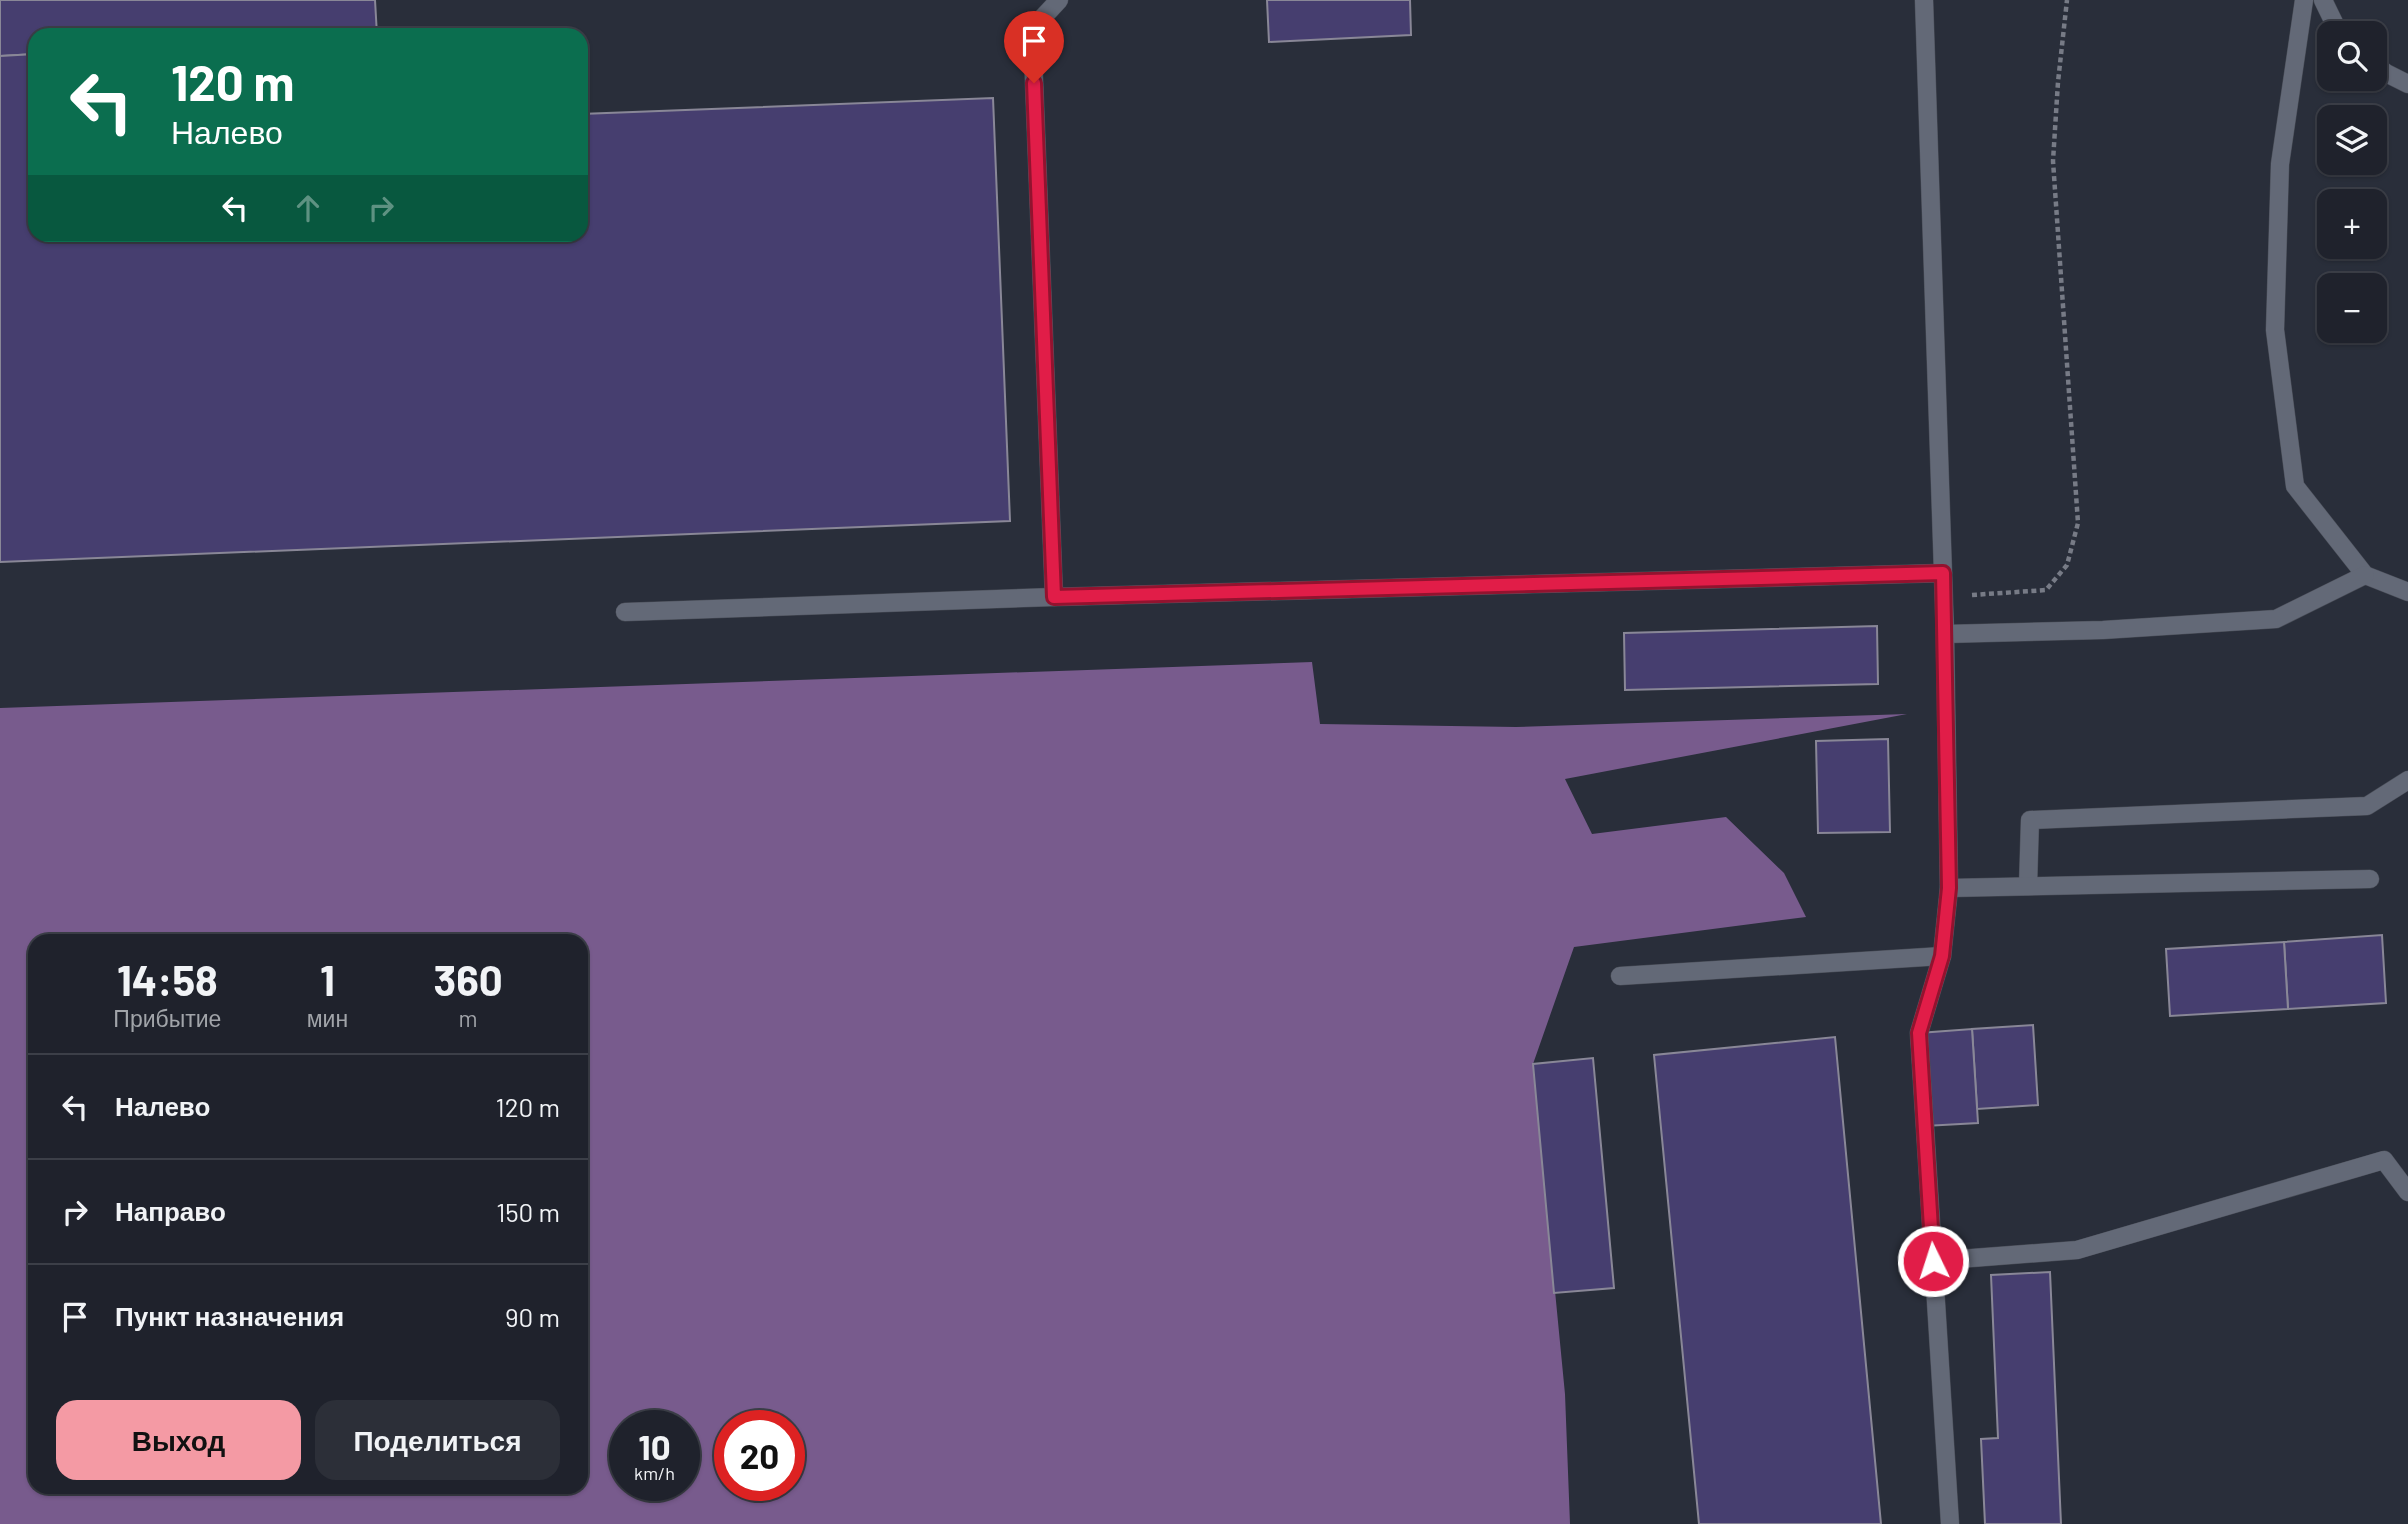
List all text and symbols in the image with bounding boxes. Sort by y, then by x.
pin [1004,11,1064,83]
map controls [2317,21,2387,343]
button: search [2317,21,2387,91]
icon: arrive [1015,22,1053,60]
text: 120 m [171,52,294,111]
icon: left [56,56,147,147]
button: layers [2317,105,2387,175]
text: Налево [171,112,283,150]
icon: left [216,189,254,227]
icon: ahead [289,189,327,227]
icon: right [362,189,400,227]
button: + [2317,189,2387,259]
button: − [2317,273,2387,343]
text: 14:58 [117,954,218,1004]
text: 1 [320,954,335,1004]
text: 360 [433,954,503,1004]
text: Прибытие [113,1004,221,1032]
text: мин [307,1004,348,1032]
text: m [459,1004,478,1032]
icon: left [56,1088,94,1126]
text: Налево [115,1090,210,1121]
text: 120 m [496,1091,560,1122]
icon: right [56,1193,94,1231]
text: Направо [115,1195,226,1226]
text: 150 m [496,1196,560,1227]
position arrow [1896,1224,1970,1298]
icon: arrive [56,1298,94,1336]
text: Пункт назначения [115,1300,344,1331]
text: 90 m [505,1301,560,1332]
button: Выход [56,1400,301,1480]
button: Поделиться [315,1400,560,1480]
speed limit sign: 20 [714,1410,805,1501]
text: 10 [638,1425,671,1467]
text: km/h [634,1462,675,1484]

